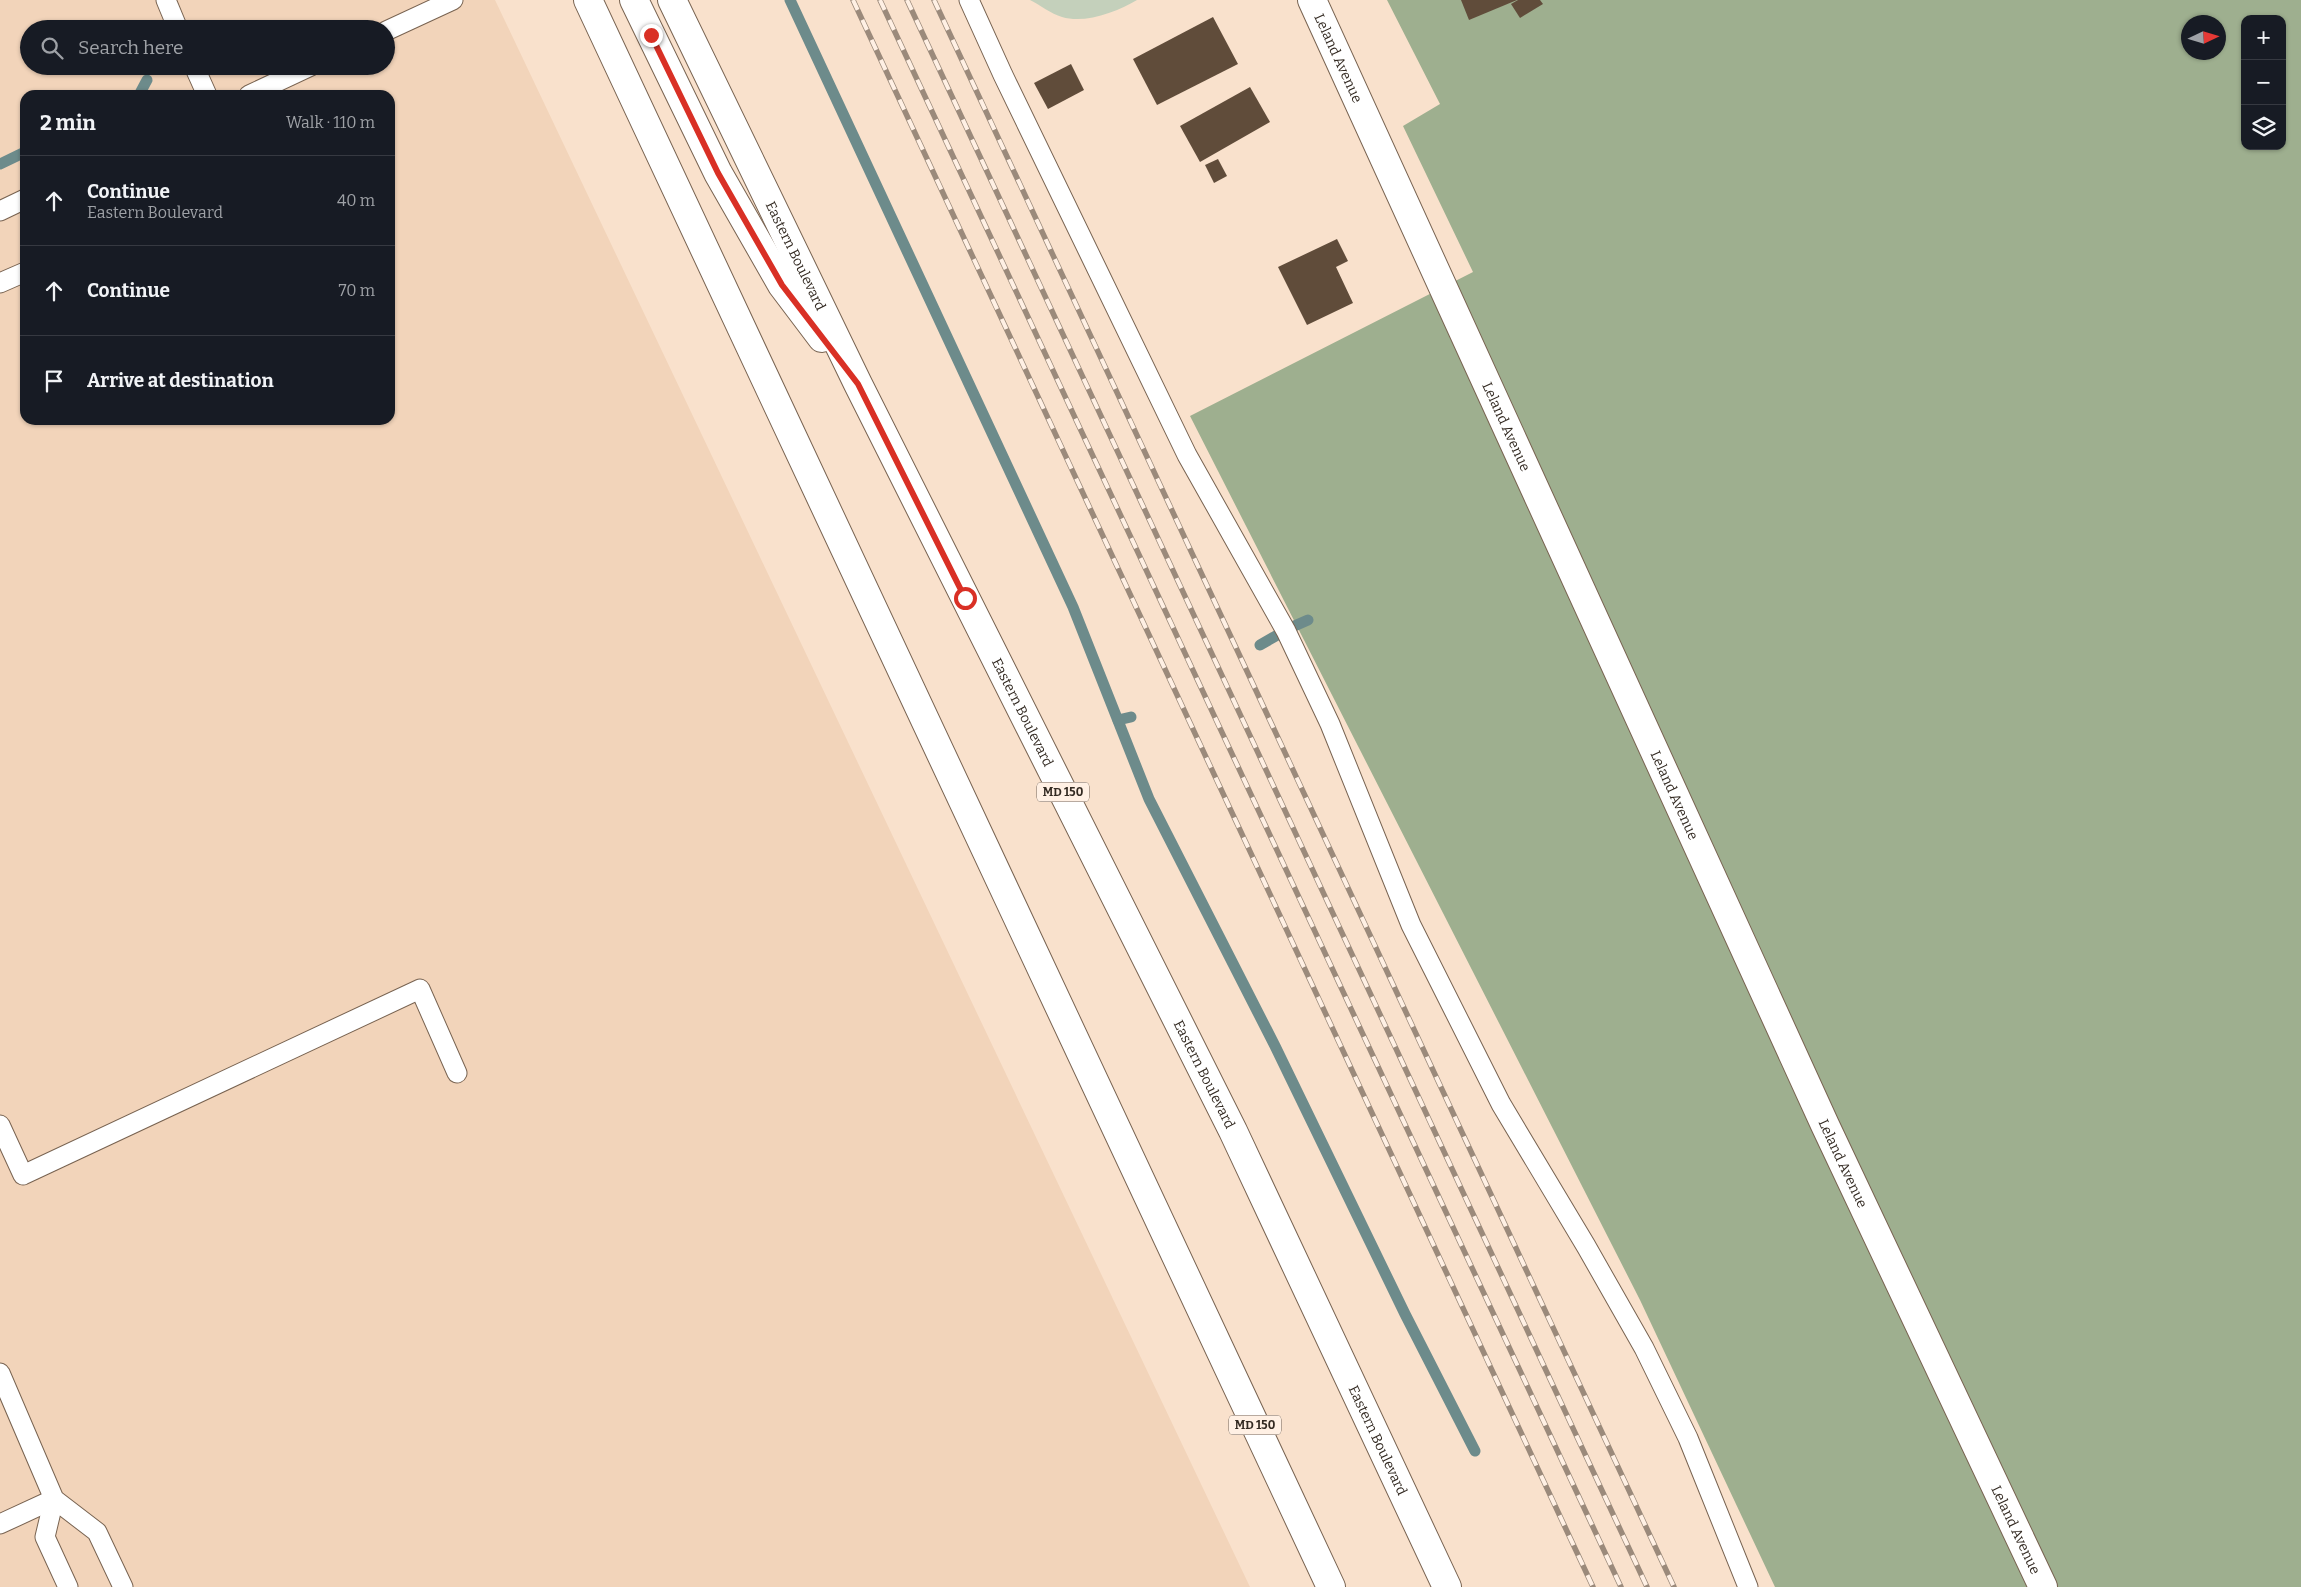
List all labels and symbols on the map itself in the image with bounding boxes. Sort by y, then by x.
street label: Leland Avenue [1310,11,1366,106]
north arrow [2181,15,2226,60]
route end [640,24,663,47]
street label: Eastern Boulevard [762,199,829,313]
street label: Leland Avenue [1478,380,1534,474]
route start [954,587,977,610]
street label: Eastern Boulevard [988,655,1057,770]
street label: Leland Avenue [1647,748,1702,843]
road number: MD 150 [1037,782,1089,802]
street label: Eastern Boulevard [1170,1017,1238,1132]
street label: Leland Avenue [1815,1117,1871,1211]
street label: Eastern Boulevard [1345,1383,1411,1498]
road number: MD 150 [1229,1416,1281,1434]
street label: Leland Avenue [1987,1483,2044,1577]

